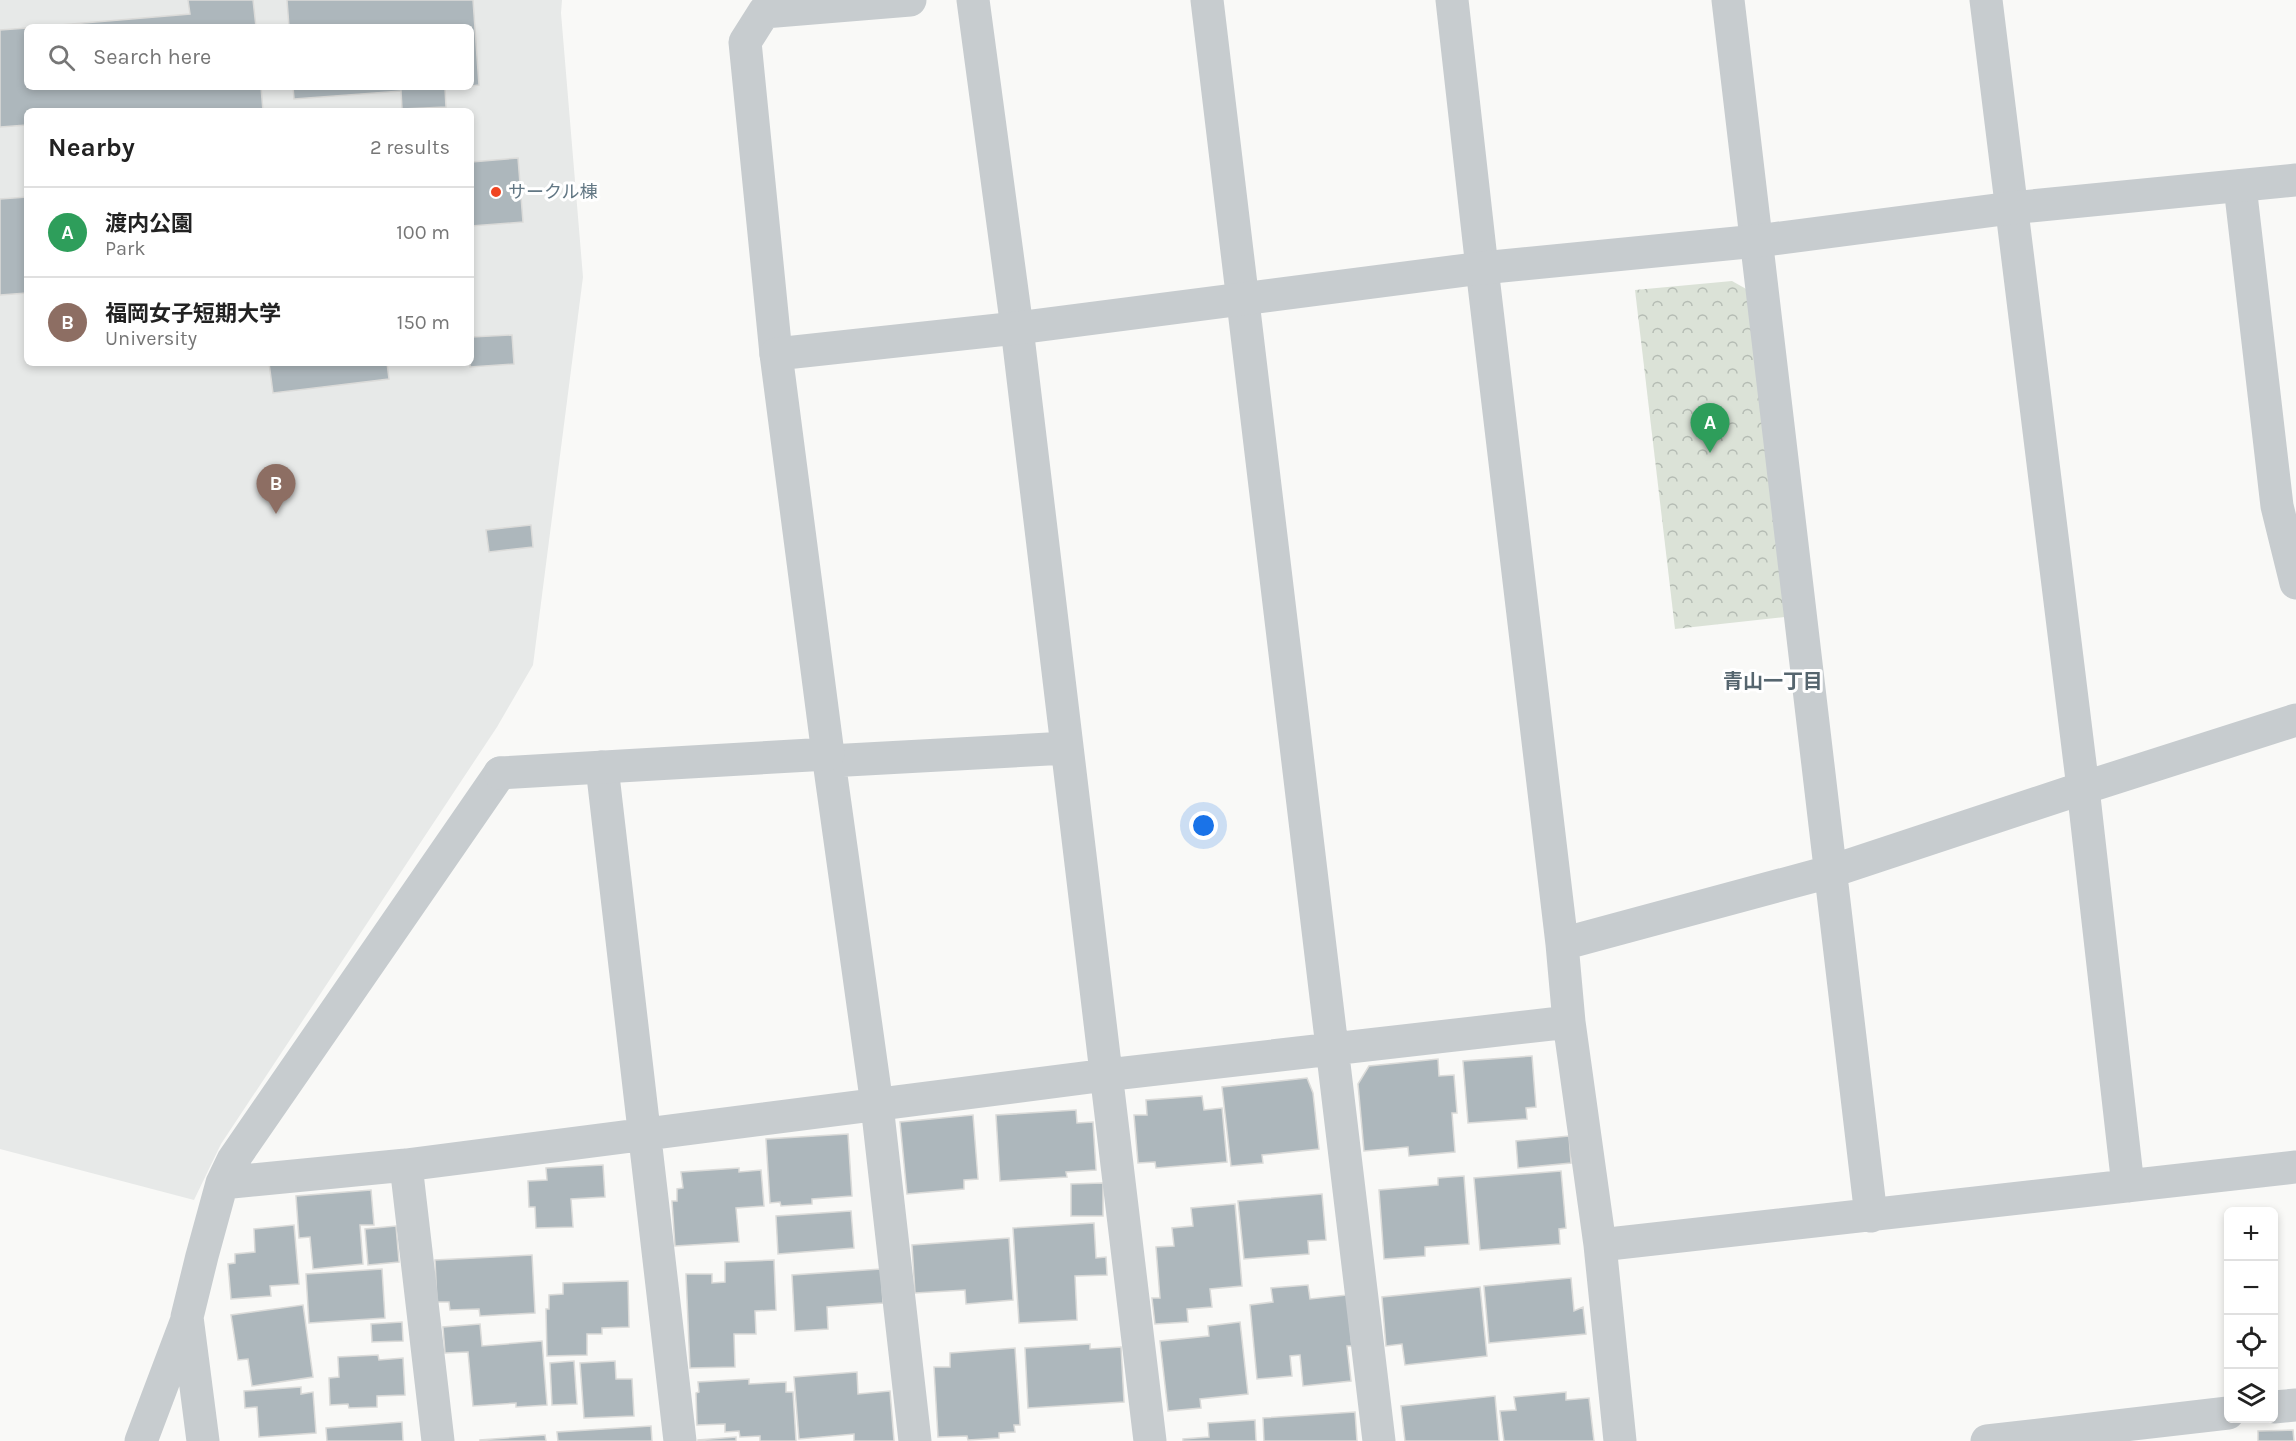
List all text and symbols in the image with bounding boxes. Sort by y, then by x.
search box [24,24,474,90]
icon: search [45,41,78,74]
text: Search here [93,44,211,70]
text: Nearby [48,132,135,163]
text: 2 results [370,136,450,159]
place label: サークル棟 [508,181,597,203]
marker: サークル棟 [489,185,503,199]
text: 渡内公園 [105,211,193,237]
text: A [61,221,74,244]
text: 100 m [396,221,450,244]
text: Park [105,237,146,260]
text: 福岡女子短期大学 [105,301,281,327]
text: B [61,311,74,334]
text: 150 m [397,311,450,334]
text: University [105,327,197,350]
pin: A [1690,404,1730,453]
pin: B [256,464,296,514]
district label: 青山一丁目 [1723,670,1823,693]
your location [1189,811,1218,840]
map controls [2224,1207,2278,1423]
button: + [2224,1207,2278,1261]
button: − [2224,1261,2278,1315]
button: locate [2224,1315,2278,1369]
button: layers [2224,1369,2278,1423]

